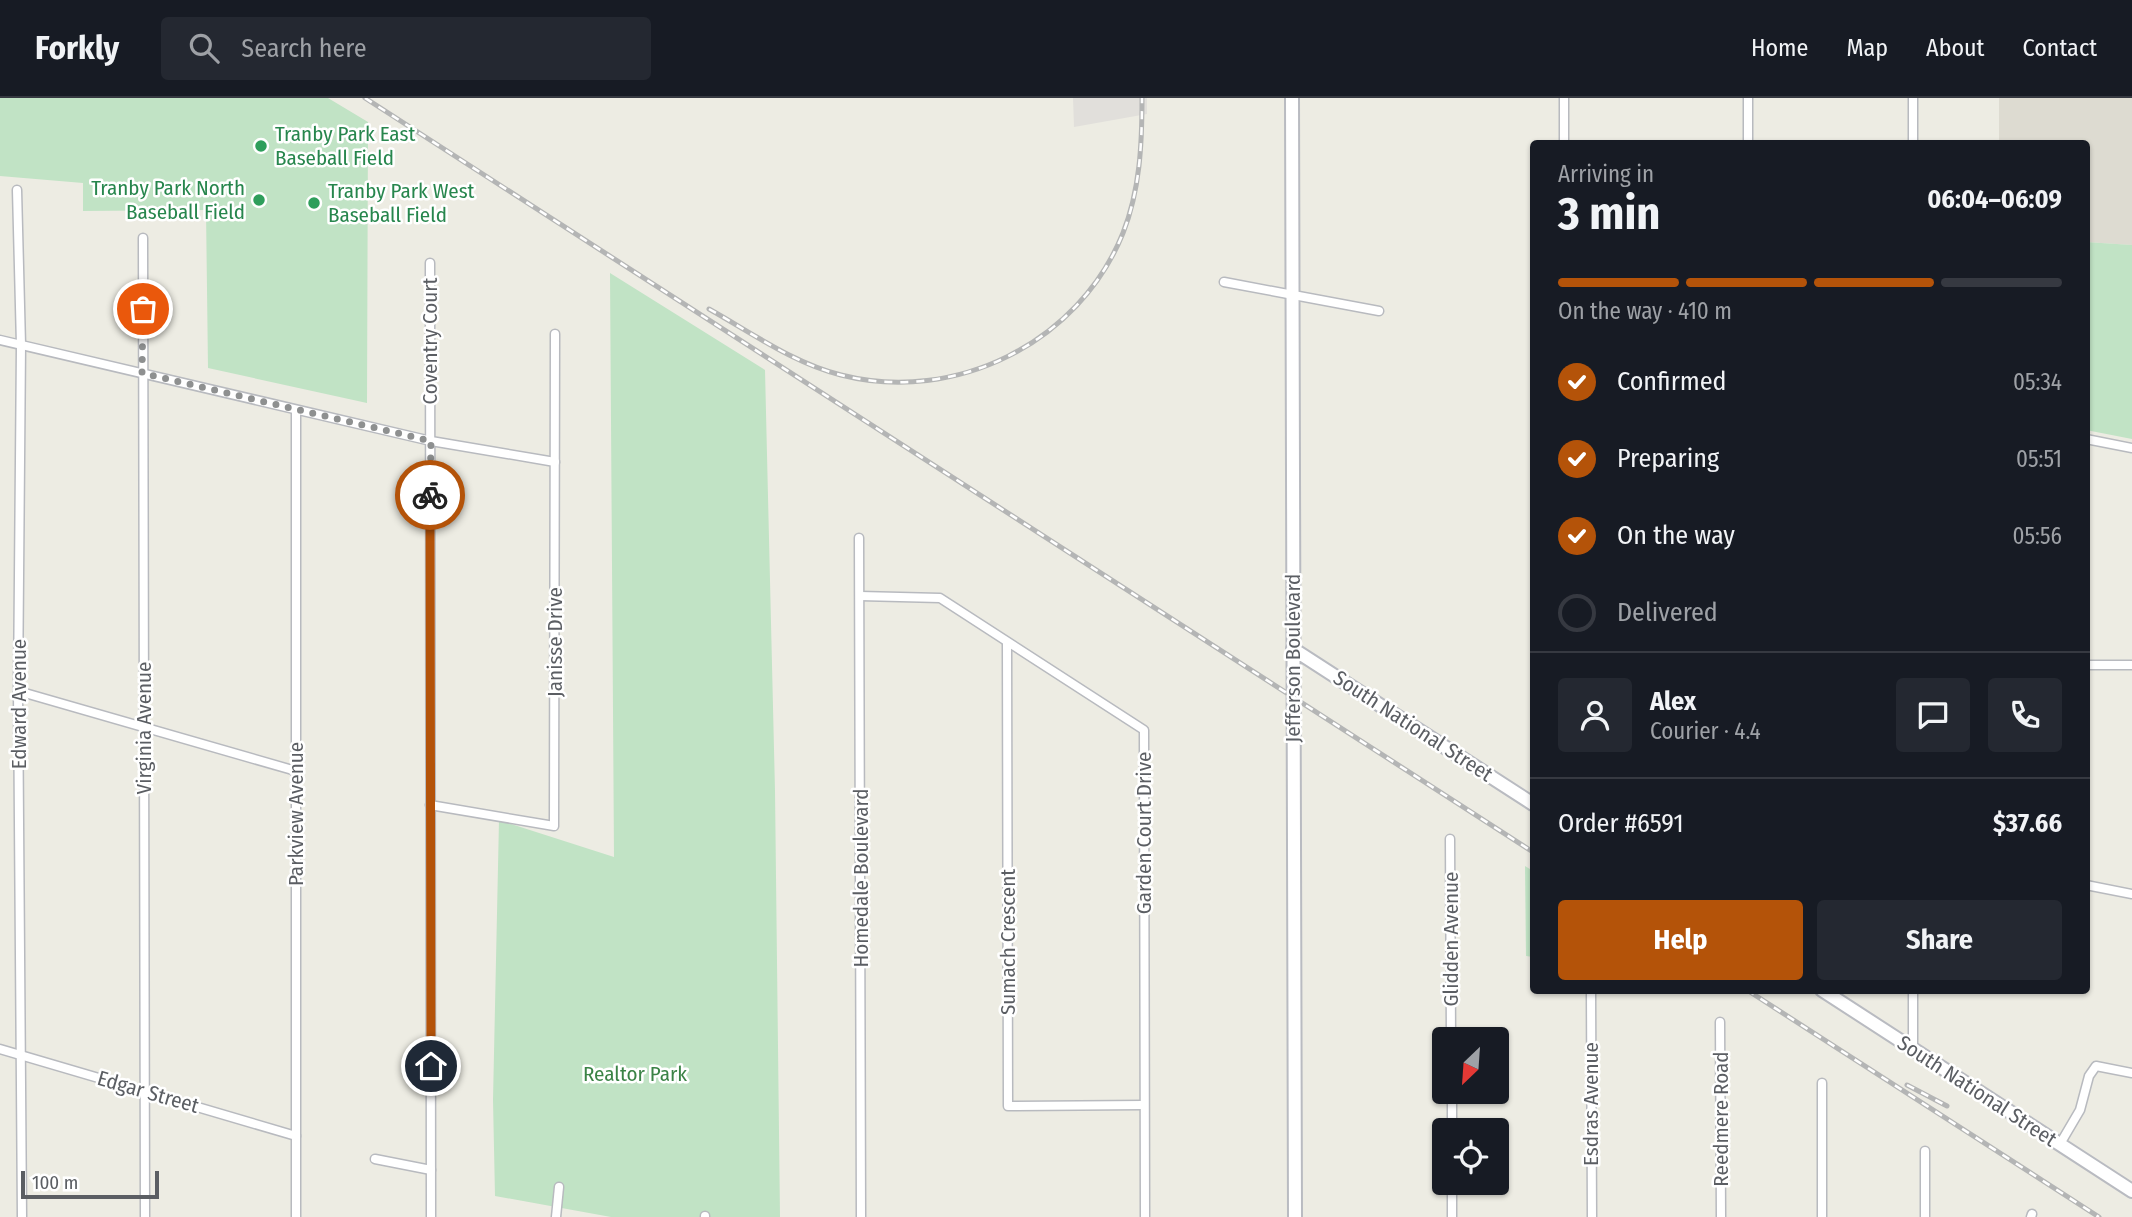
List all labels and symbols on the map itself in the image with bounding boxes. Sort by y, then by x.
place label: Tranby Park East Baseball Field [275,121,415,171]
marker: Tranby Park East Baseball Field [253,138,269,154]
place label: Tranby Park North Baseball Field [91,175,245,225]
place label: Tranby Park West Baseball Field [328,178,475,228]
marker: Tranby Park North Baseball Field [251,192,267,208]
marker: Tranby Park West Baseball Field [306,195,322,211]
street label: Coventry Court [417,277,443,404]
pin [113,279,173,339]
courier [395,460,465,530]
street label: Jefferson Boulevard [1280,574,1306,742]
street label: Janisse Drive [542,587,568,697]
street label: Edward Avenue [6,639,32,769]
street label: Virginia Avenue [131,662,157,794]
street label: South National Street [1328,665,1498,787]
street label: Parkview Avenue [283,742,309,886]
street label: Garden Court Drive [1131,752,1157,914]
street label: Homedale Boulevard [848,789,874,967]
street label: Sumach Crescent [995,869,1021,1015]
street label: Glidden Avenue [1438,872,1464,1006]
north arrow [1432,1027,1508,1104]
street label: South National Street [1892,1030,2062,1152]
pin [401,1036,461,1096]
street label: Esdras Avenue [1578,1042,1604,1166]
street label: Reedmere Road [1708,1051,1734,1187]
park label: Realtor Park [583,1061,687,1087]
street label: Edgar Street [94,1065,202,1119]
scale bar [21,1168,159,1200]

